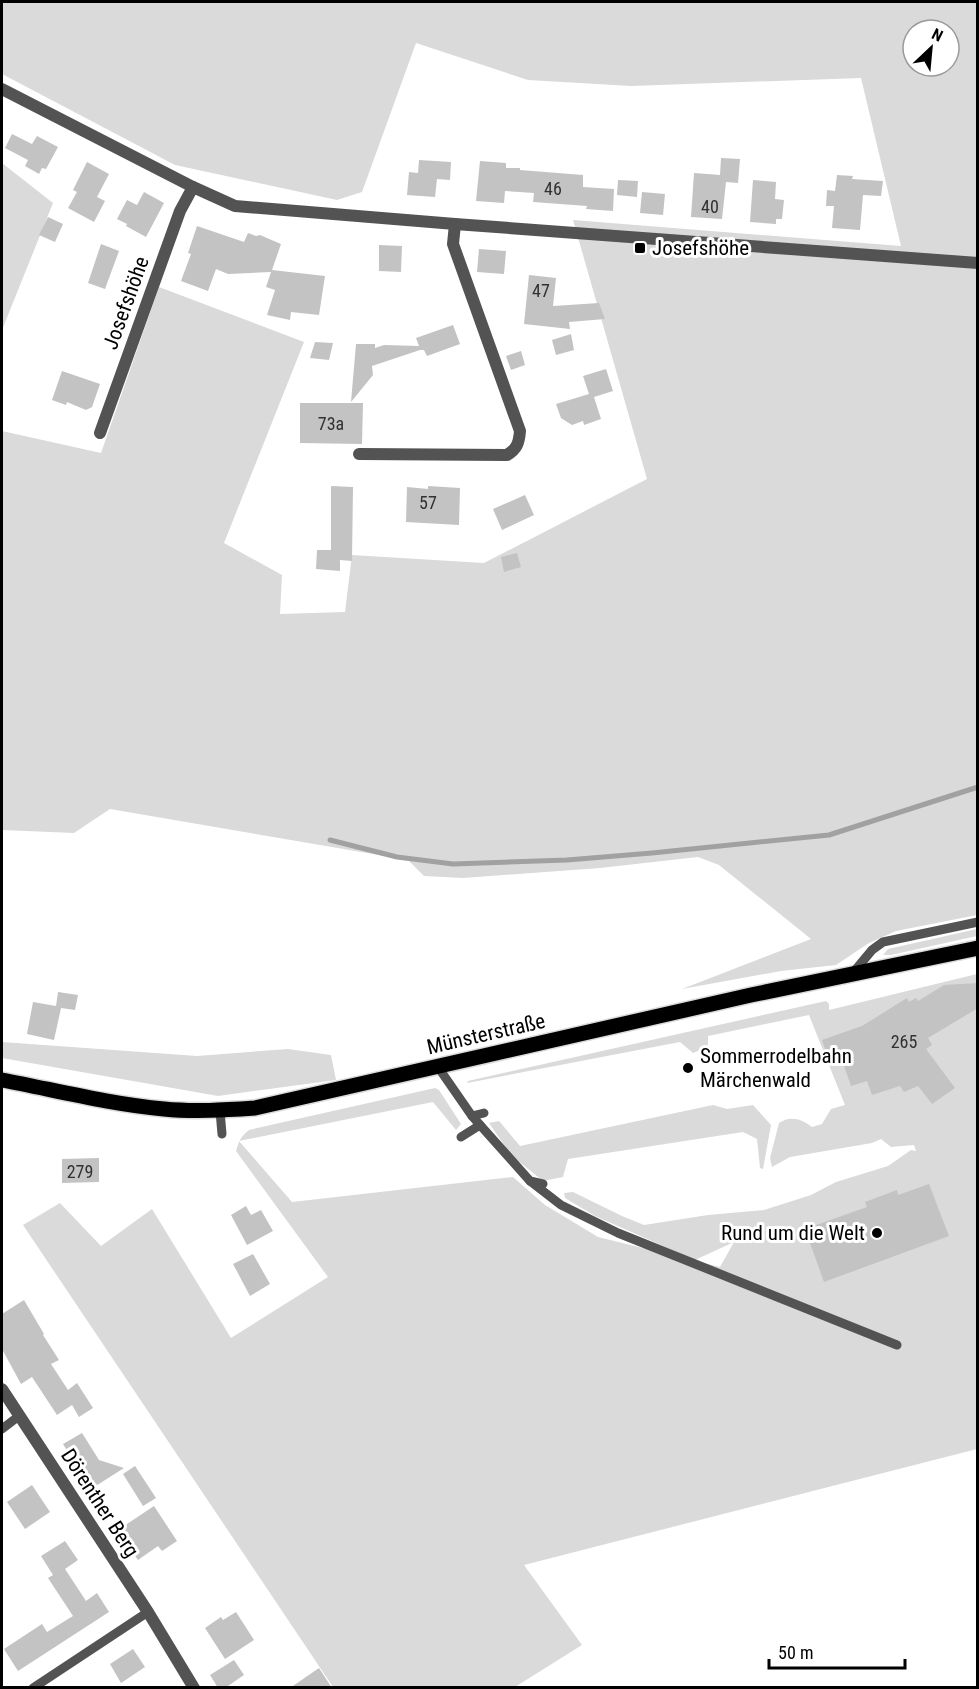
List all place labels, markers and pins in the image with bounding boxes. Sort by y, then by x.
place label: Josefshöhe [652,236,749,260]
marker: Josefshöhe [633,241,647,255]
place label: Sommerrodelbahn Märchenwald [700,1044,852,1092]
marker: Sommerrodelbahn Märchenwald [681,1061,695,1075]
place label: Rund um die Welt [721,1221,865,1245]
marker: Rund um die Welt [870,1226,884,1240]

